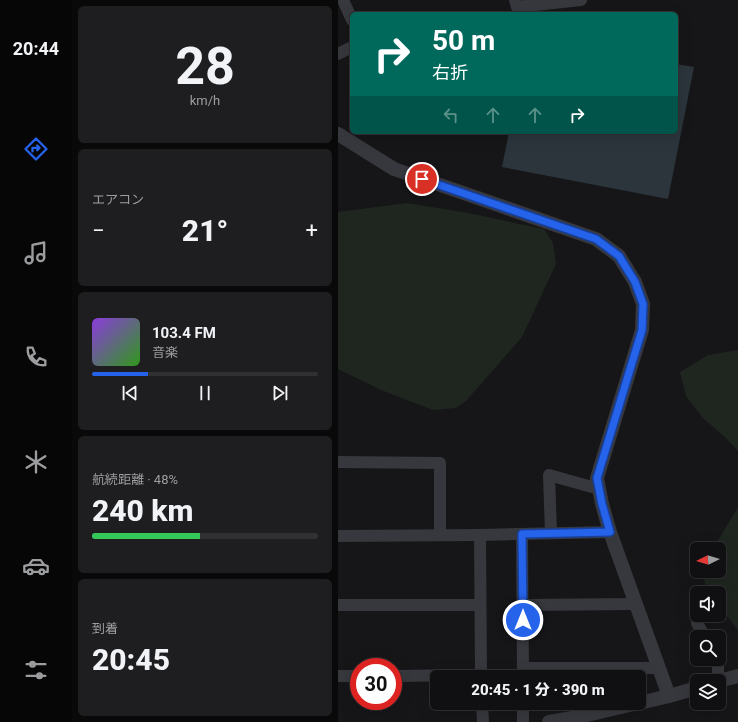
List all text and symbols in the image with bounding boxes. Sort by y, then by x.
text: 50 m [432,24,495,57]
icon: right [366,28,418,80]
text: 28 [175,36,235,97]
text: 20:44 [13,38,59,59]
text: 右折 [432,62,468,83]
text: km/h [190,93,220,108]
icon: left [440,104,462,126]
icon: ahead [482,104,504,126]
icon: ahead [524,104,546,126]
icon: right [566,104,588,126]
icon: directions [22,135,50,163]
pin [405,162,439,196]
icon: arrive [411,168,433,190]
text: エアコン [92,192,144,207]
text: 21° [182,213,228,248]
text: − [92,218,105,243]
text: + [306,218,318,243]
icon: music [22,239,50,267]
text: 103.4 FM [152,324,216,342]
icon: phone [22,343,50,371]
text: 音楽 [152,345,178,360]
icon: previous [119,382,141,404]
icon: pause [194,382,216,404]
icon: next [269,382,291,404]
icon: climate [22,448,50,476]
text: 航続距離 · 48% [92,472,178,487]
text: 240 km [92,493,194,528]
north arrow [690,542,726,578]
map controls [690,542,726,710]
icon: car [22,552,50,580]
button: sound [690,586,726,622]
position arrow [502,599,544,641]
text: 到着 [92,621,118,636]
button: search [690,630,726,666]
text: 20:45 [92,642,170,677]
icon: filters [22,656,50,684]
speed limit sign: 30 [350,658,402,710]
button: layers [690,674,726,710]
text: 20:45 · 1 分 · 390 m [471,681,605,699]

